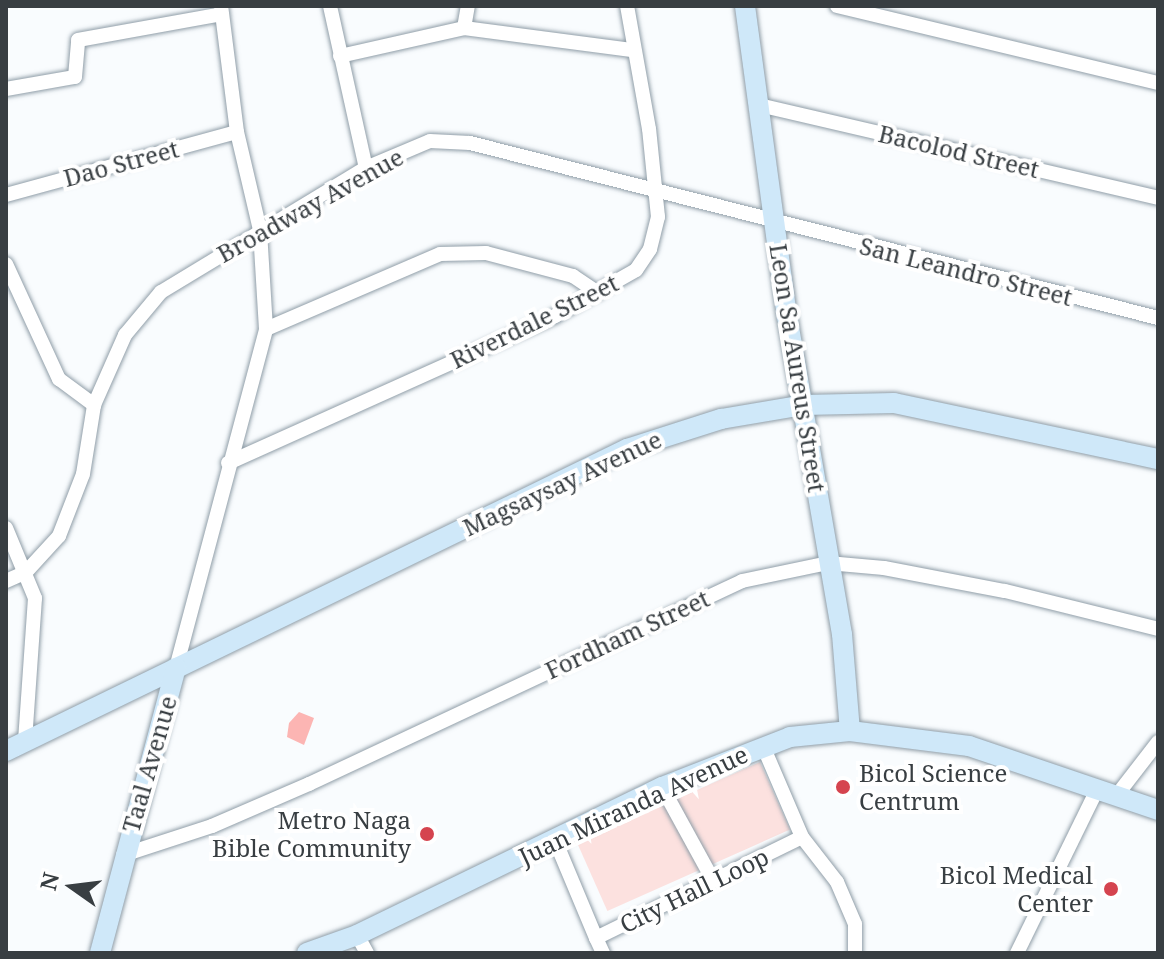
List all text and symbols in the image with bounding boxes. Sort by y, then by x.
street label: Bacolod Street [876,119,1042,183]
street label: Dao Street [60,134,182,192]
street label: Broadway Avenue [212,142,408,268]
street label: San Leandro Street [857,231,1075,311]
street label: Leon Sa Aureus Street [764,242,832,494]
street label: Riverdale Street [445,268,623,374]
street label: Magsaysay Avenue [458,424,666,542]
street label: Fordham Street [540,583,714,685]
street label: Taal Avenue [116,693,182,835]
street label: Juan Miranda Avenue [514,739,752,871]
place label: Bicol Science Centrum [859,759,1007,815]
marker: Bicol Science Centrum [834,778,852,796]
place label: Metro Naga Bible Community [212,806,411,862]
marker: Metro Naga Bible Community [418,825,436,843]
street label: City Hall Loop [615,842,773,938]
north arrow [32,847,112,927]
place label: Bicol Medical Center [940,861,1093,917]
text: N [32,869,65,893]
marker: Bicol Medical Center [1100,878,1122,900]

